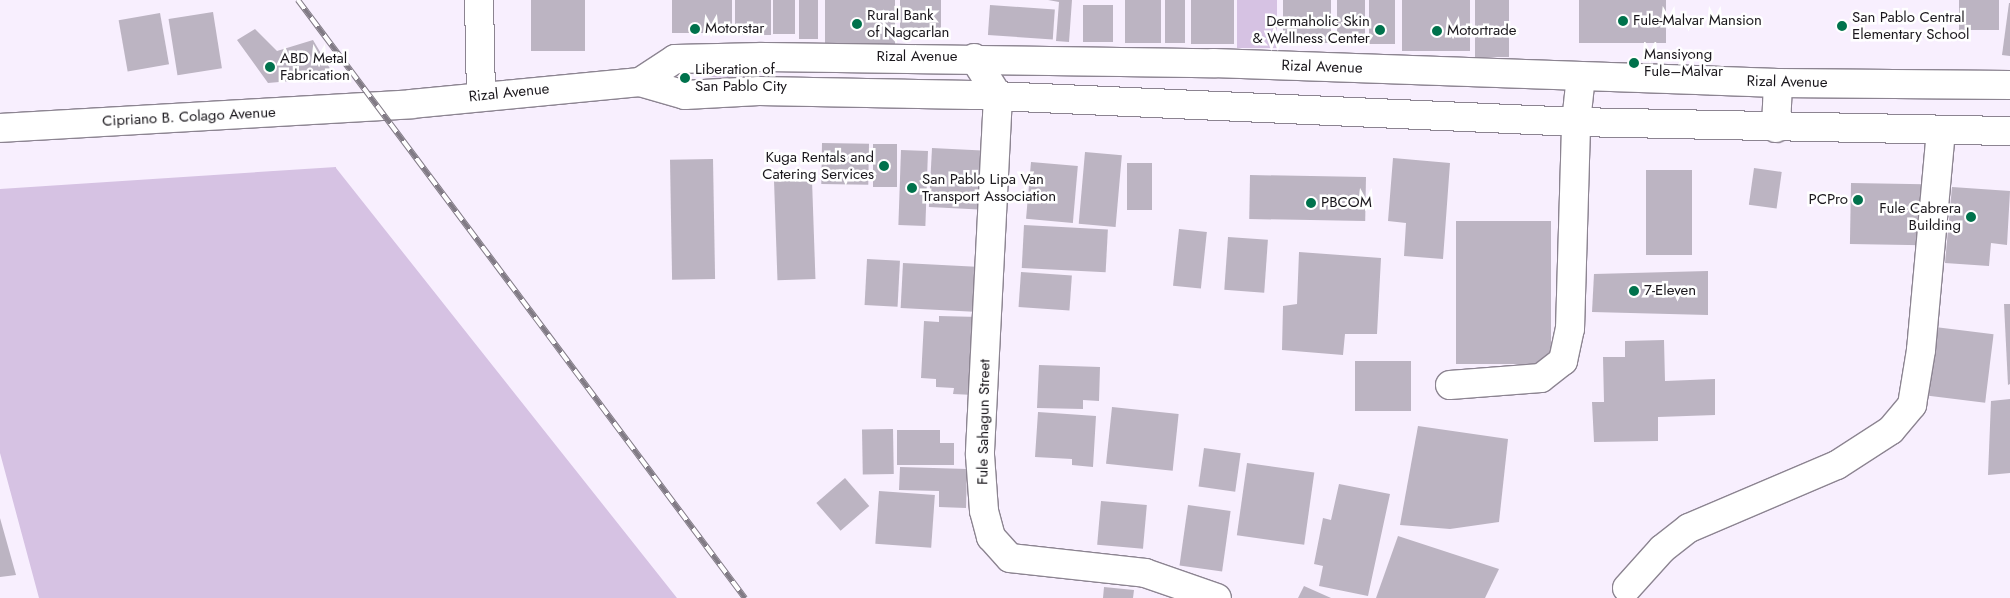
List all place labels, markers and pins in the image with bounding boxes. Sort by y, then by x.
place label: Rural Bank of Nagcarlan [867,6,949,41]
place label: San Pablo Central Elementary School [1852,8,1969,43]
place label: Dermaholic Skin & Wellness Center [1253,12,1370,47]
place label: Fule-Malvar Mansion [1633,12,1762,30]
marker: Fule-Malvar Mansion [1617,15,1629,27]
marker: Rural Bank of Nagcarlan [851,18,863,30]
place label: Motorstar [705,20,764,38]
marker: San Pablo Central Elementary School [1836,20,1848,32]
place label: Motortrade [1447,22,1517,40]
marker: Motorstar [689,23,701,35]
marker: Dermaholic Skin & Wellness Center [1374,24,1386,36]
marker: Motortrade [1431,25,1443,37]
place label: Mansiyong Fule–Malvar [1644,45,1723,80]
place label: ABD Metal Fabrication [280,49,350,84]
marker: Mansiyong Fule–Malvar [1628,57,1640,69]
place label: Liberation of San Pablo City [695,60,787,95]
marker: ABD Metal Fabrication [264,61,276,73]
marker: Liberation of San Pablo City [679,72,691,84]
place label: Kuga Rentals and Catering Services [762,148,874,183]
marker: Kuga Rentals and Catering Services [878,160,890,172]
place label: San Pablo Lipa Van Transport Association [922,170,1056,205]
marker: San Pablo Lipa Van Transport Association [906,182,918,194]
place label: PCPro [1808,191,1848,209]
place label: PBCOM [1321,194,1372,212]
marker: PCPro [1852,194,1864,206]
marker: PBCOM [1305,197,1317,209]
place label: Fule Cabrera Building [1879,199,1961,234]
marker: Fule Cabrera Building [1965,211,1977,223]
place label: 7-Eleven [1644,282,1696,300]
marker: 7-Eleven [1628,285,1640,297]

